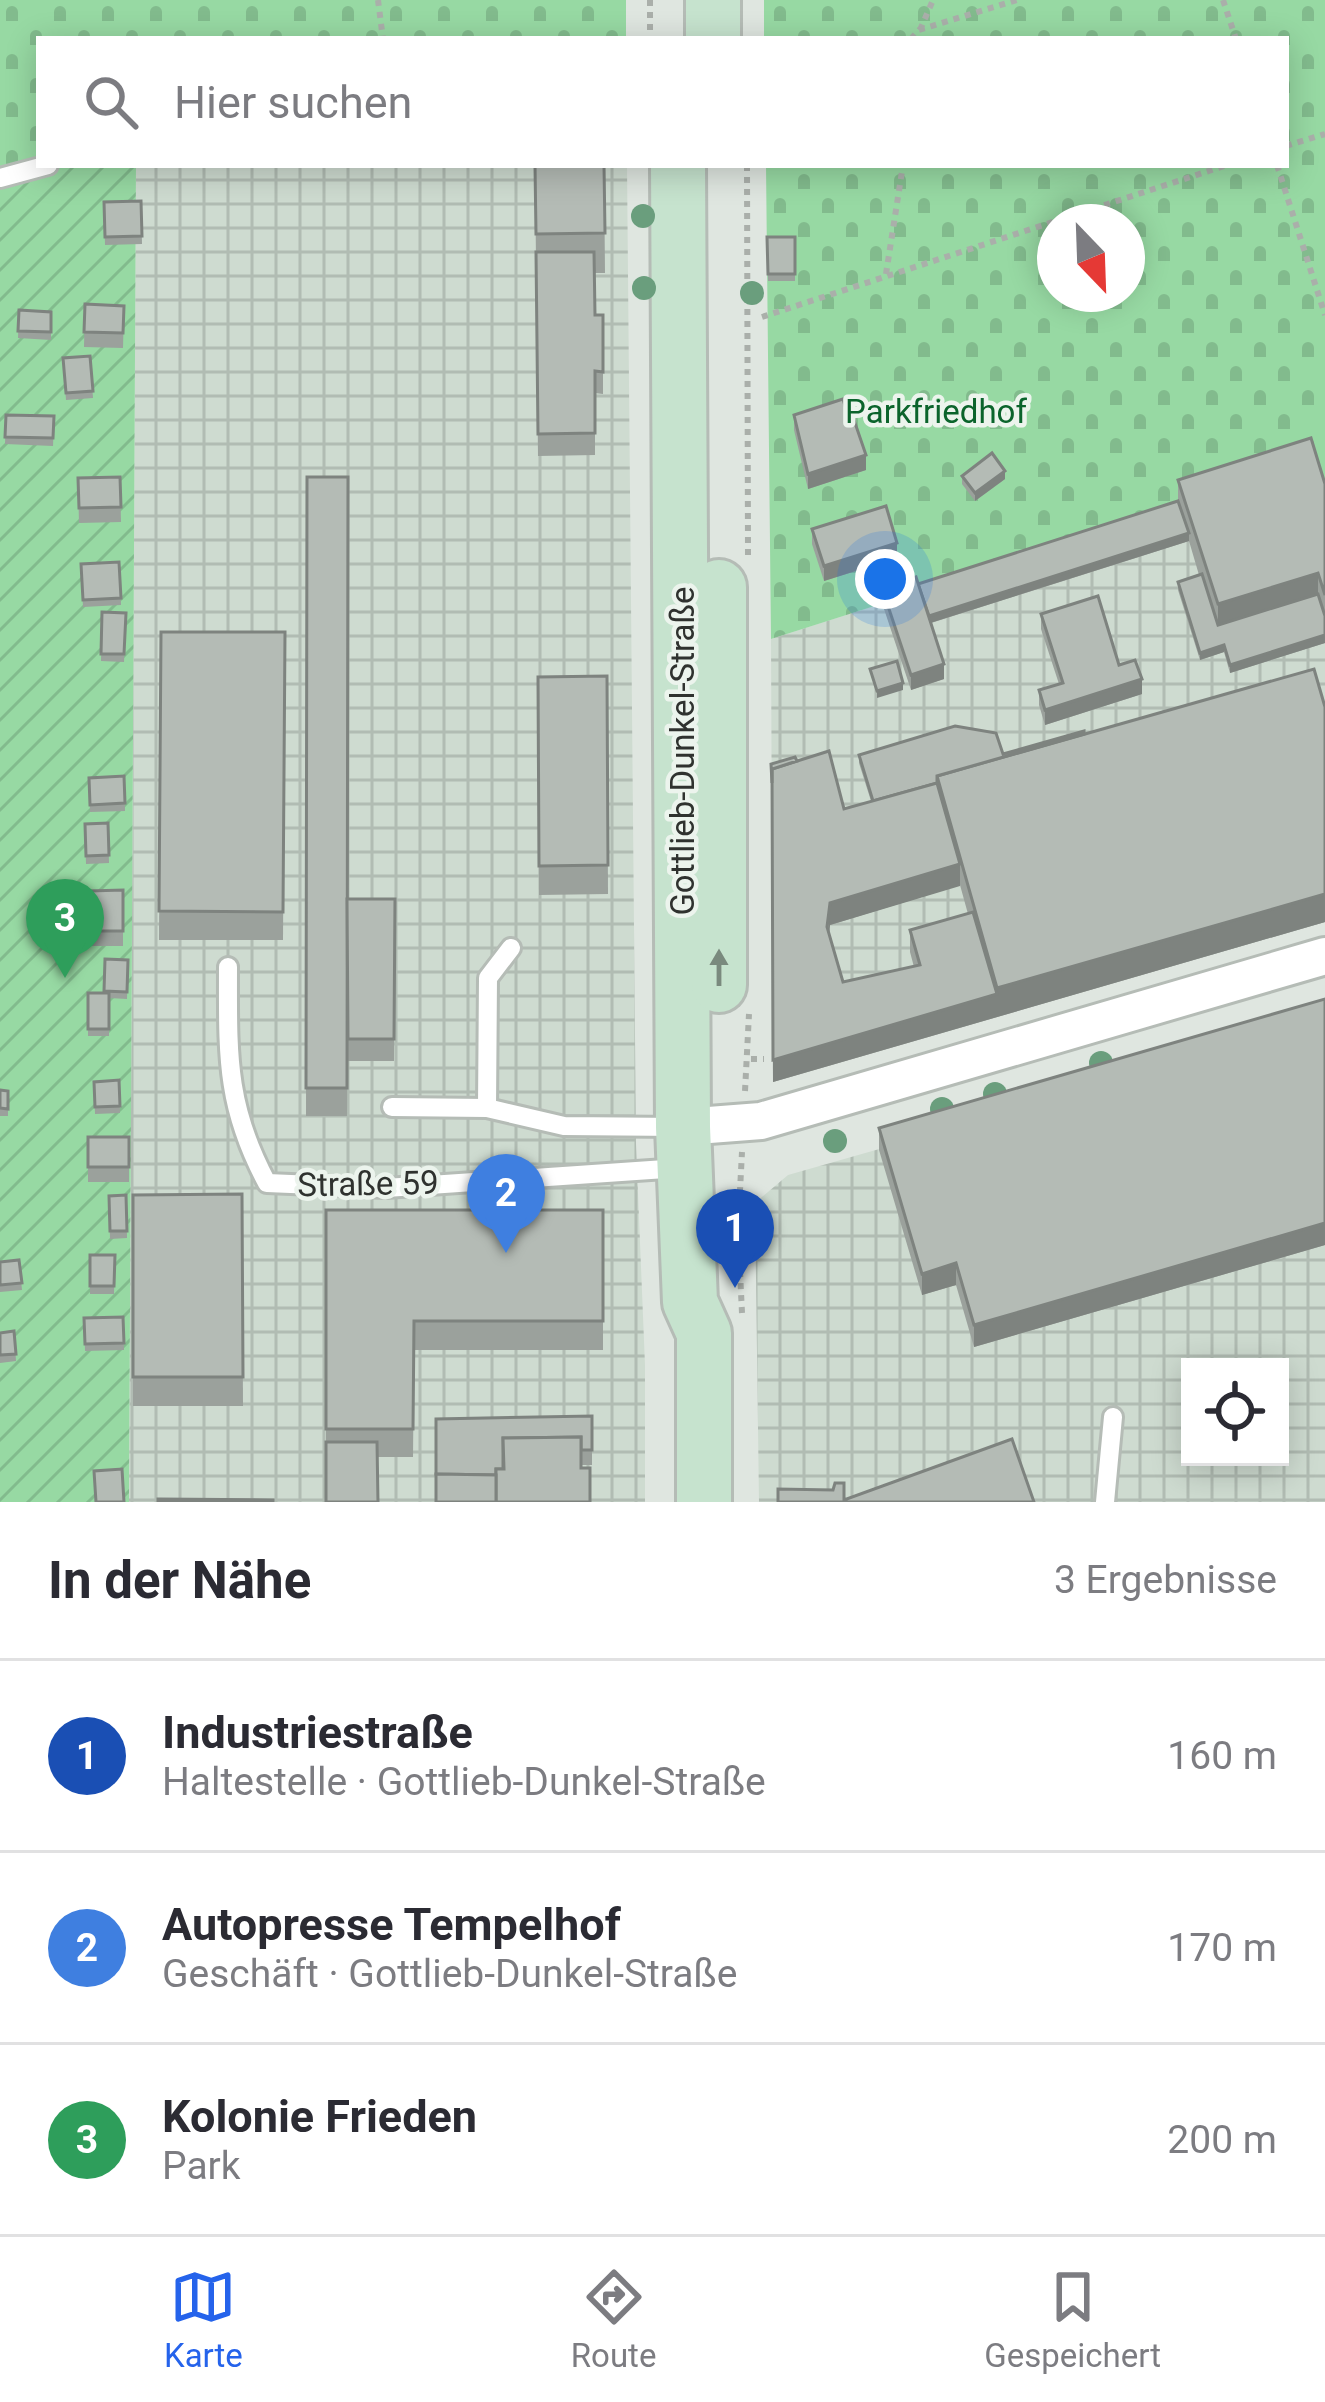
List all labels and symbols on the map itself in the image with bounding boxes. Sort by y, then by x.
north arrow [1037,204,1145,312]
park label: Parkfriedhof [845,392,1027,431]
your location [855,549,915,609]
street label: Gottlieb-Dunkel-Straße [663,586,702,916]
pin: 3 [26,879,104,978]
one-way arrow [709,948,729,986]
pin: 2 [467,1154,545,1253]
street label: Straße 59 [297,1163,439,1204]
pin: 1 [696,1189,774,1288]

